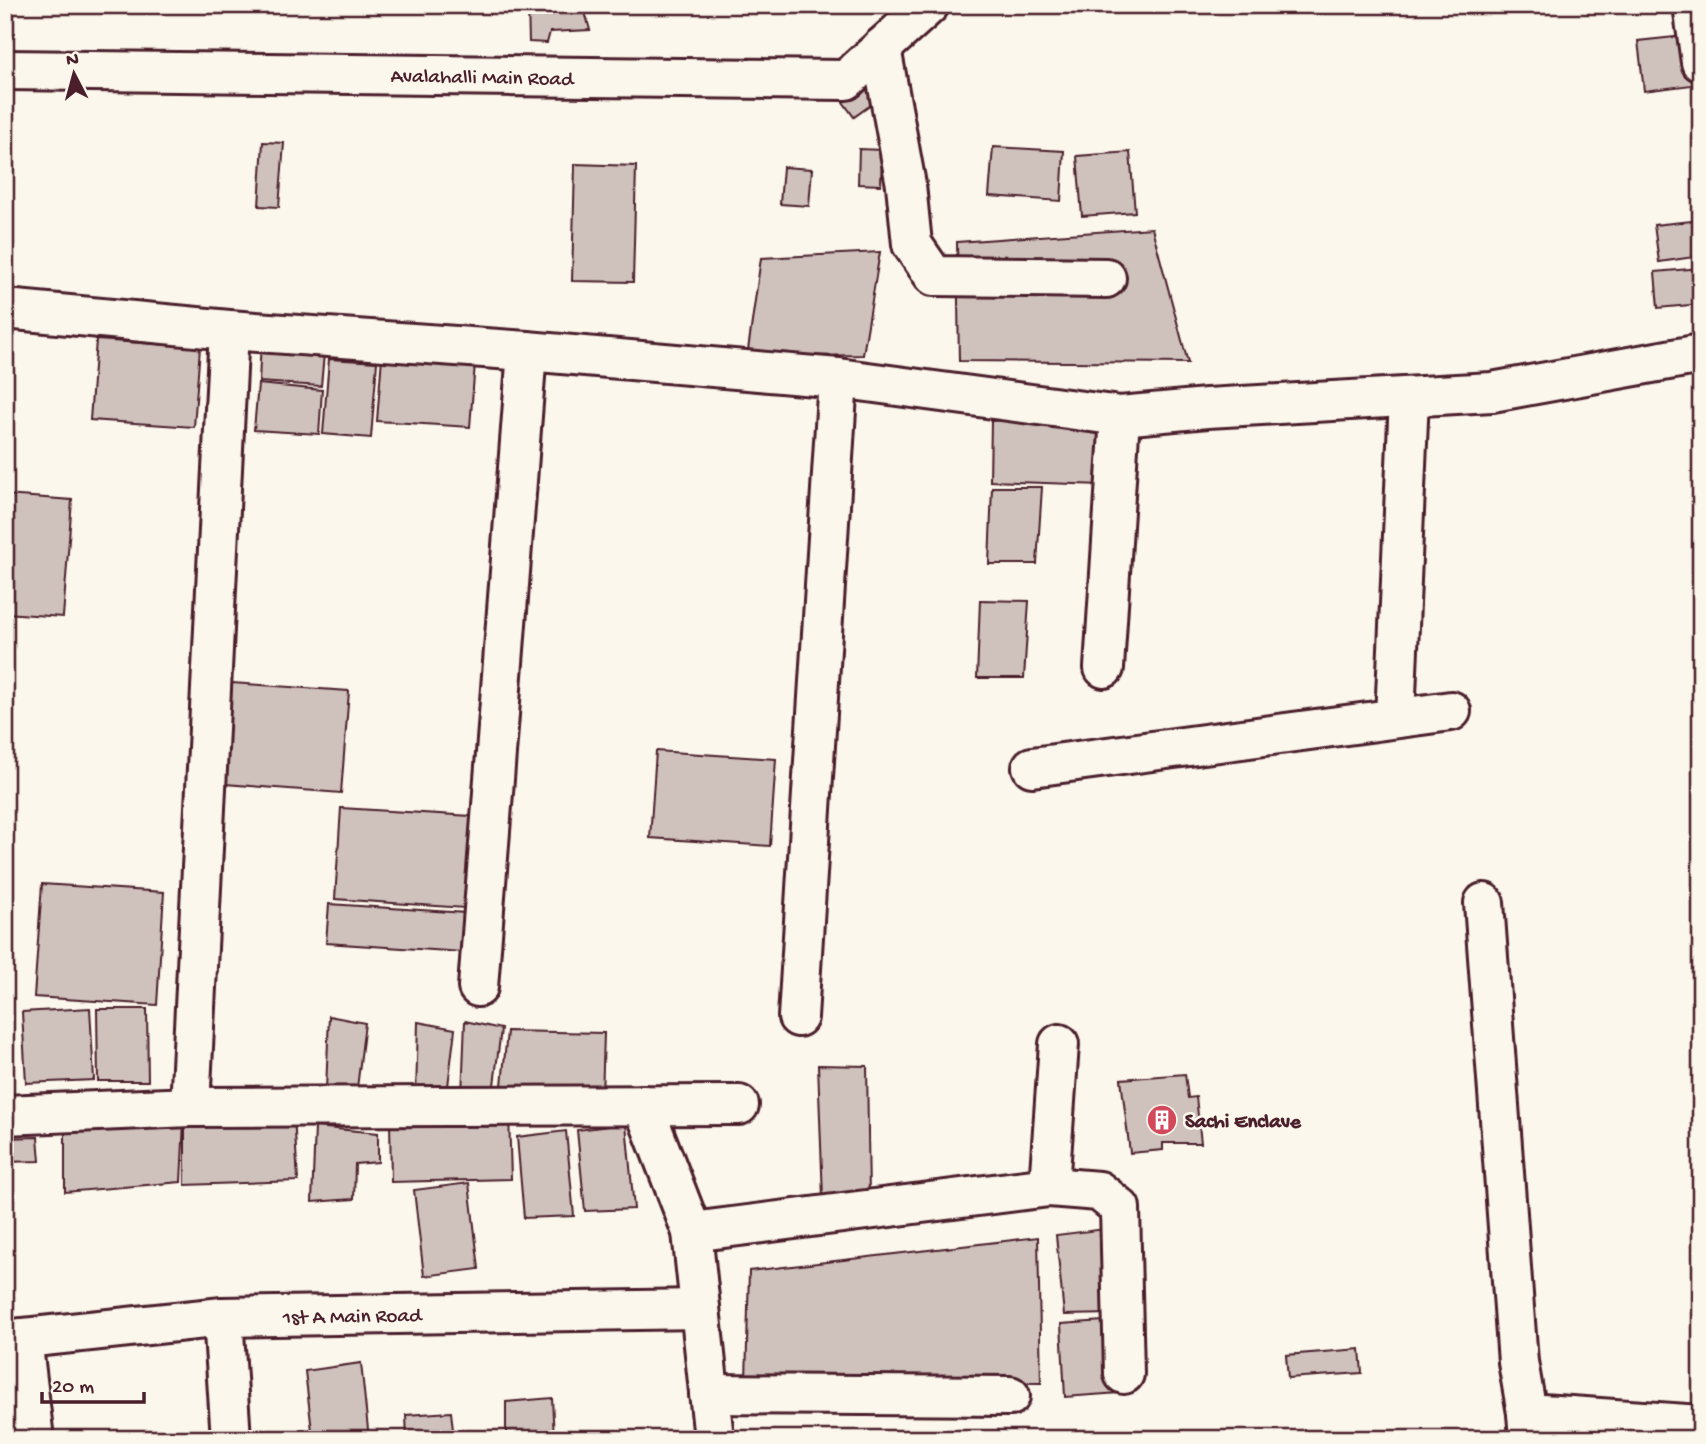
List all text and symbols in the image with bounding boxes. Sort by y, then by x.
north arrow [38,38,108,108]
text: N [65,48,80,73]
street label: Avalahalli Main Road [390,65,575,94]
building icon: Sachi Enclave [1145,1103,1179,1137]
place label: Sachi Enclave [1185,1111,1302,1136]
street label: 1st A Main Road [281,1305,423,1332]
scale bar [42,1360,144,1404]
text: 20 m [52,1376,94,1401]

